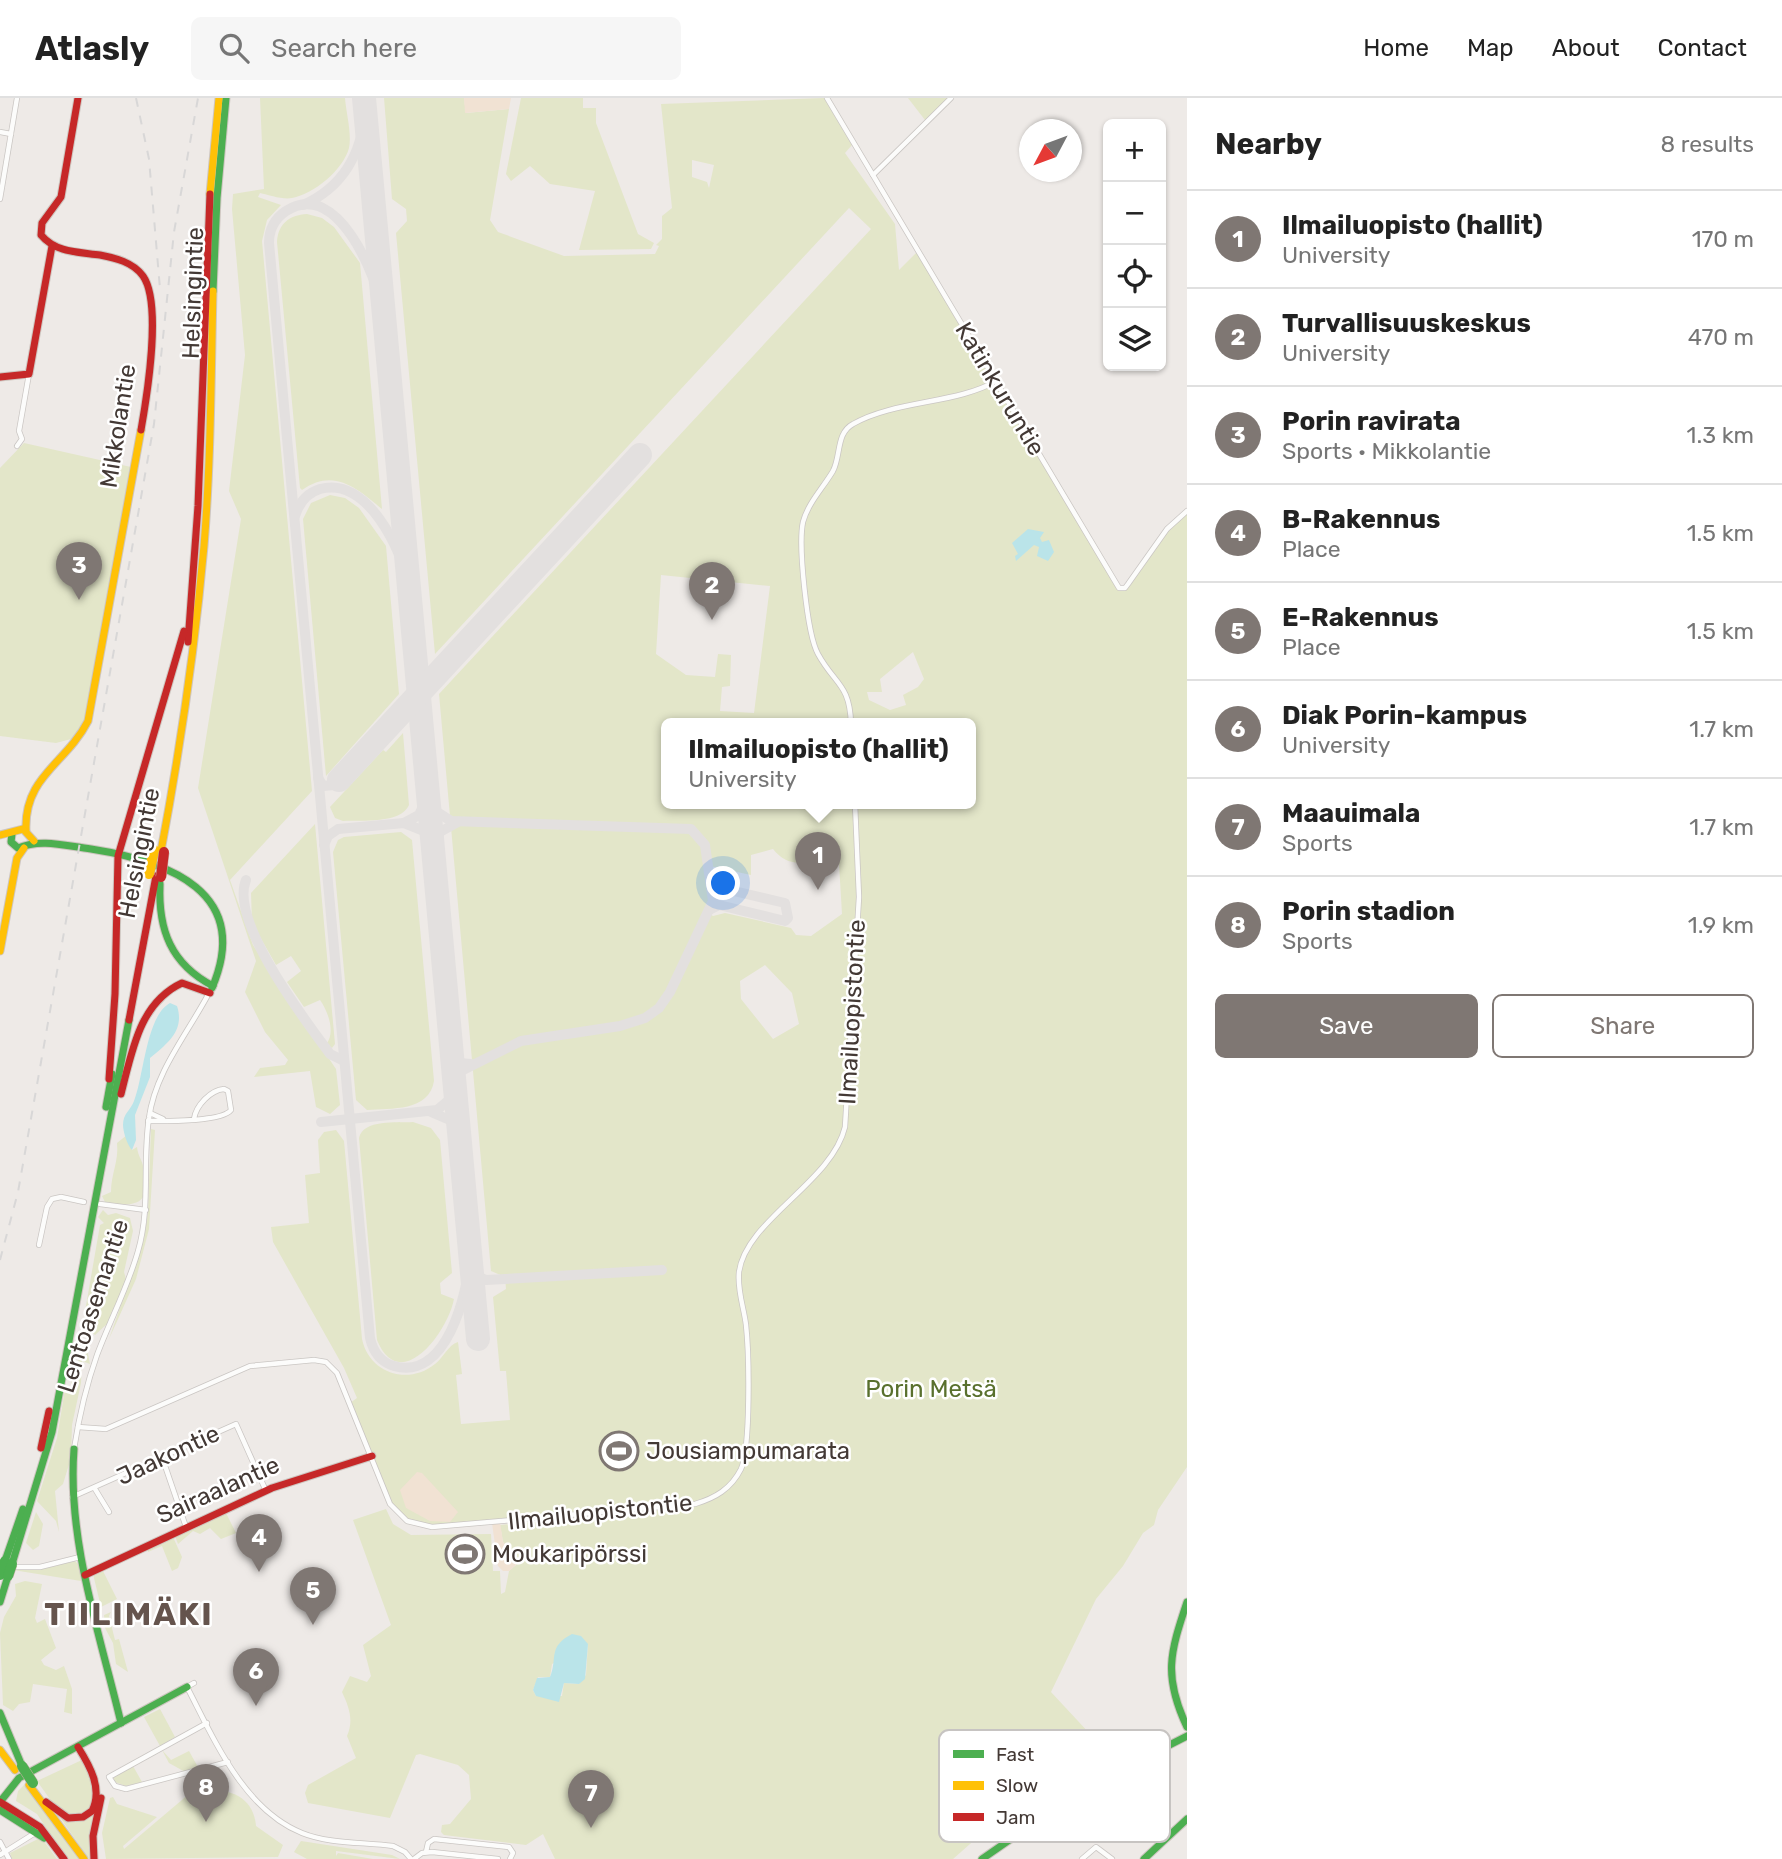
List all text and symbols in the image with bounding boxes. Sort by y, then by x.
search box [191,17,681,80]
text: Atlasly [35,29,149,68]
icon: search [215,29,253,67]
text: Search here [271,33,417,64]
text: Home [1363,34,1429,62]
text: Map [1467,34,1514,62]
text: About [1552,34,1620,62]
text: Contact [1658,34,1747,62]
north arrow [1019,119,1082,182]
map controls [1103,119,1166,371]
button: + [1103,119,1166,182]
text: Nearby [1215,126,1322,162]
text: 8 results [1660,130,1754,158]
button: − [1103,182,1166,245]
text: Ilmailuopisto (hallit) [1282,210,1543,241]
text: 1 [1232,225,1244,253]
text: 170 m [1692,225,1754,253]
street label: Helsingintie [177,226,209,360]
text: University [1282,241,1391,269]
button: locate [1103,245,1166,308]
button: layers [1103,308,1166,371]
text: Turvallisuuskeskus [1282,308,1531,339]
street label: Katinkuruntie [949,317,1051,461]
text: 2 [1231,323,1245,351]
text: 470 m [1688,323,1754,351]
text: University [1282,339,1391,367]
street label: Mikkolantie [94,362,142,490]
text: Porin ravirata [1282,406,1461,437]
text: 3 [1230,421,1246,449]
text: 1.3 km [1687,421,1754,449]
text: Sports · Mikkolantie [1282,437,1491,465]
text: B-Rakennus [1282,504,1440,535]
text: 4 [1230,519,1246,547]
text: 1.5 km [1687,519,1754,547]
text: Place [1282,535,1341,563]
pin: 3 [56,542,102,600]
pin: 2 [689,562,735,620]
text: E-Rakennus [1282,602,1439,633]
text: 5 [1231,617,1245,645]
text: 1.5 km [1687,617,1754,645]
text: Place [1282,633,1341,661]
text: Diak Porin-kampus [1282,700,1527,731]
text: 6 [1231,715,1245,743]
text: 1.7 km [1689,715,1754,743]
popup [661,718,976,809]
text: University [1282,731,1391,759]
text: Ilmailuopisto (hallit) [688,734,949,765]
text: University [688,765,797,793]
street label: Helsingintie [113,785,165,921]
text: Maauimala [1282,798,1420,829]
text: 7 [1231,813,1245,841]
text: 1.7 km [1689,813,1754,841]
text: Sports [1282,829,1353,857]
pin: 1 [795,832,841,890]
your location [706,866,740,900]
text: Porin stadion [1282,896,1455,927]
text: 8 [1230,911,1246,939]
text: 1.9 km [1688,911,1754,939]
street label: Ilmailuopistontie [833,919,871,1105]
text: Sports [1282,927,1353,955]
button: Save [1215,994,1478,1058]
button: Share [1492,994,1754,1058]
street label: Lentoasemantie [52,1216,134,1396]
park label: Porin Metsä [865,1375,997,1403]
street label: Jaakontie [112,1419,224,1491]
sports icon: Jousiampumarata [598,1430,640,1472]
place label: Jousiampumarata [646,1437,850,1465]
street label: Sairaalantie [152,1450,284,1530]
street label: Ilmailuopistontie [506,1488,694,1536]
pin: 4 [236,1514,282,1572]
sports icon: Moukaripörssi [444,1533,486,1575]
place label: Moukaripörssi [492,1540,647,1568]
pin: 5 [290,1567,336,1625]
district label: TIILIMÄKI [44,1595,214,1633]
pin: 6 [233,1648,279,1706]
legend [939,1730,1170,1842]
text: Fast [996,1743,1035,1766]
pin: 8 [183,1764,229,1822]
pin: 7 [568,1770,614,1828]
text: Slow [996,1774,1038,1797]
text: Jam [996,1806,1035,1829]

